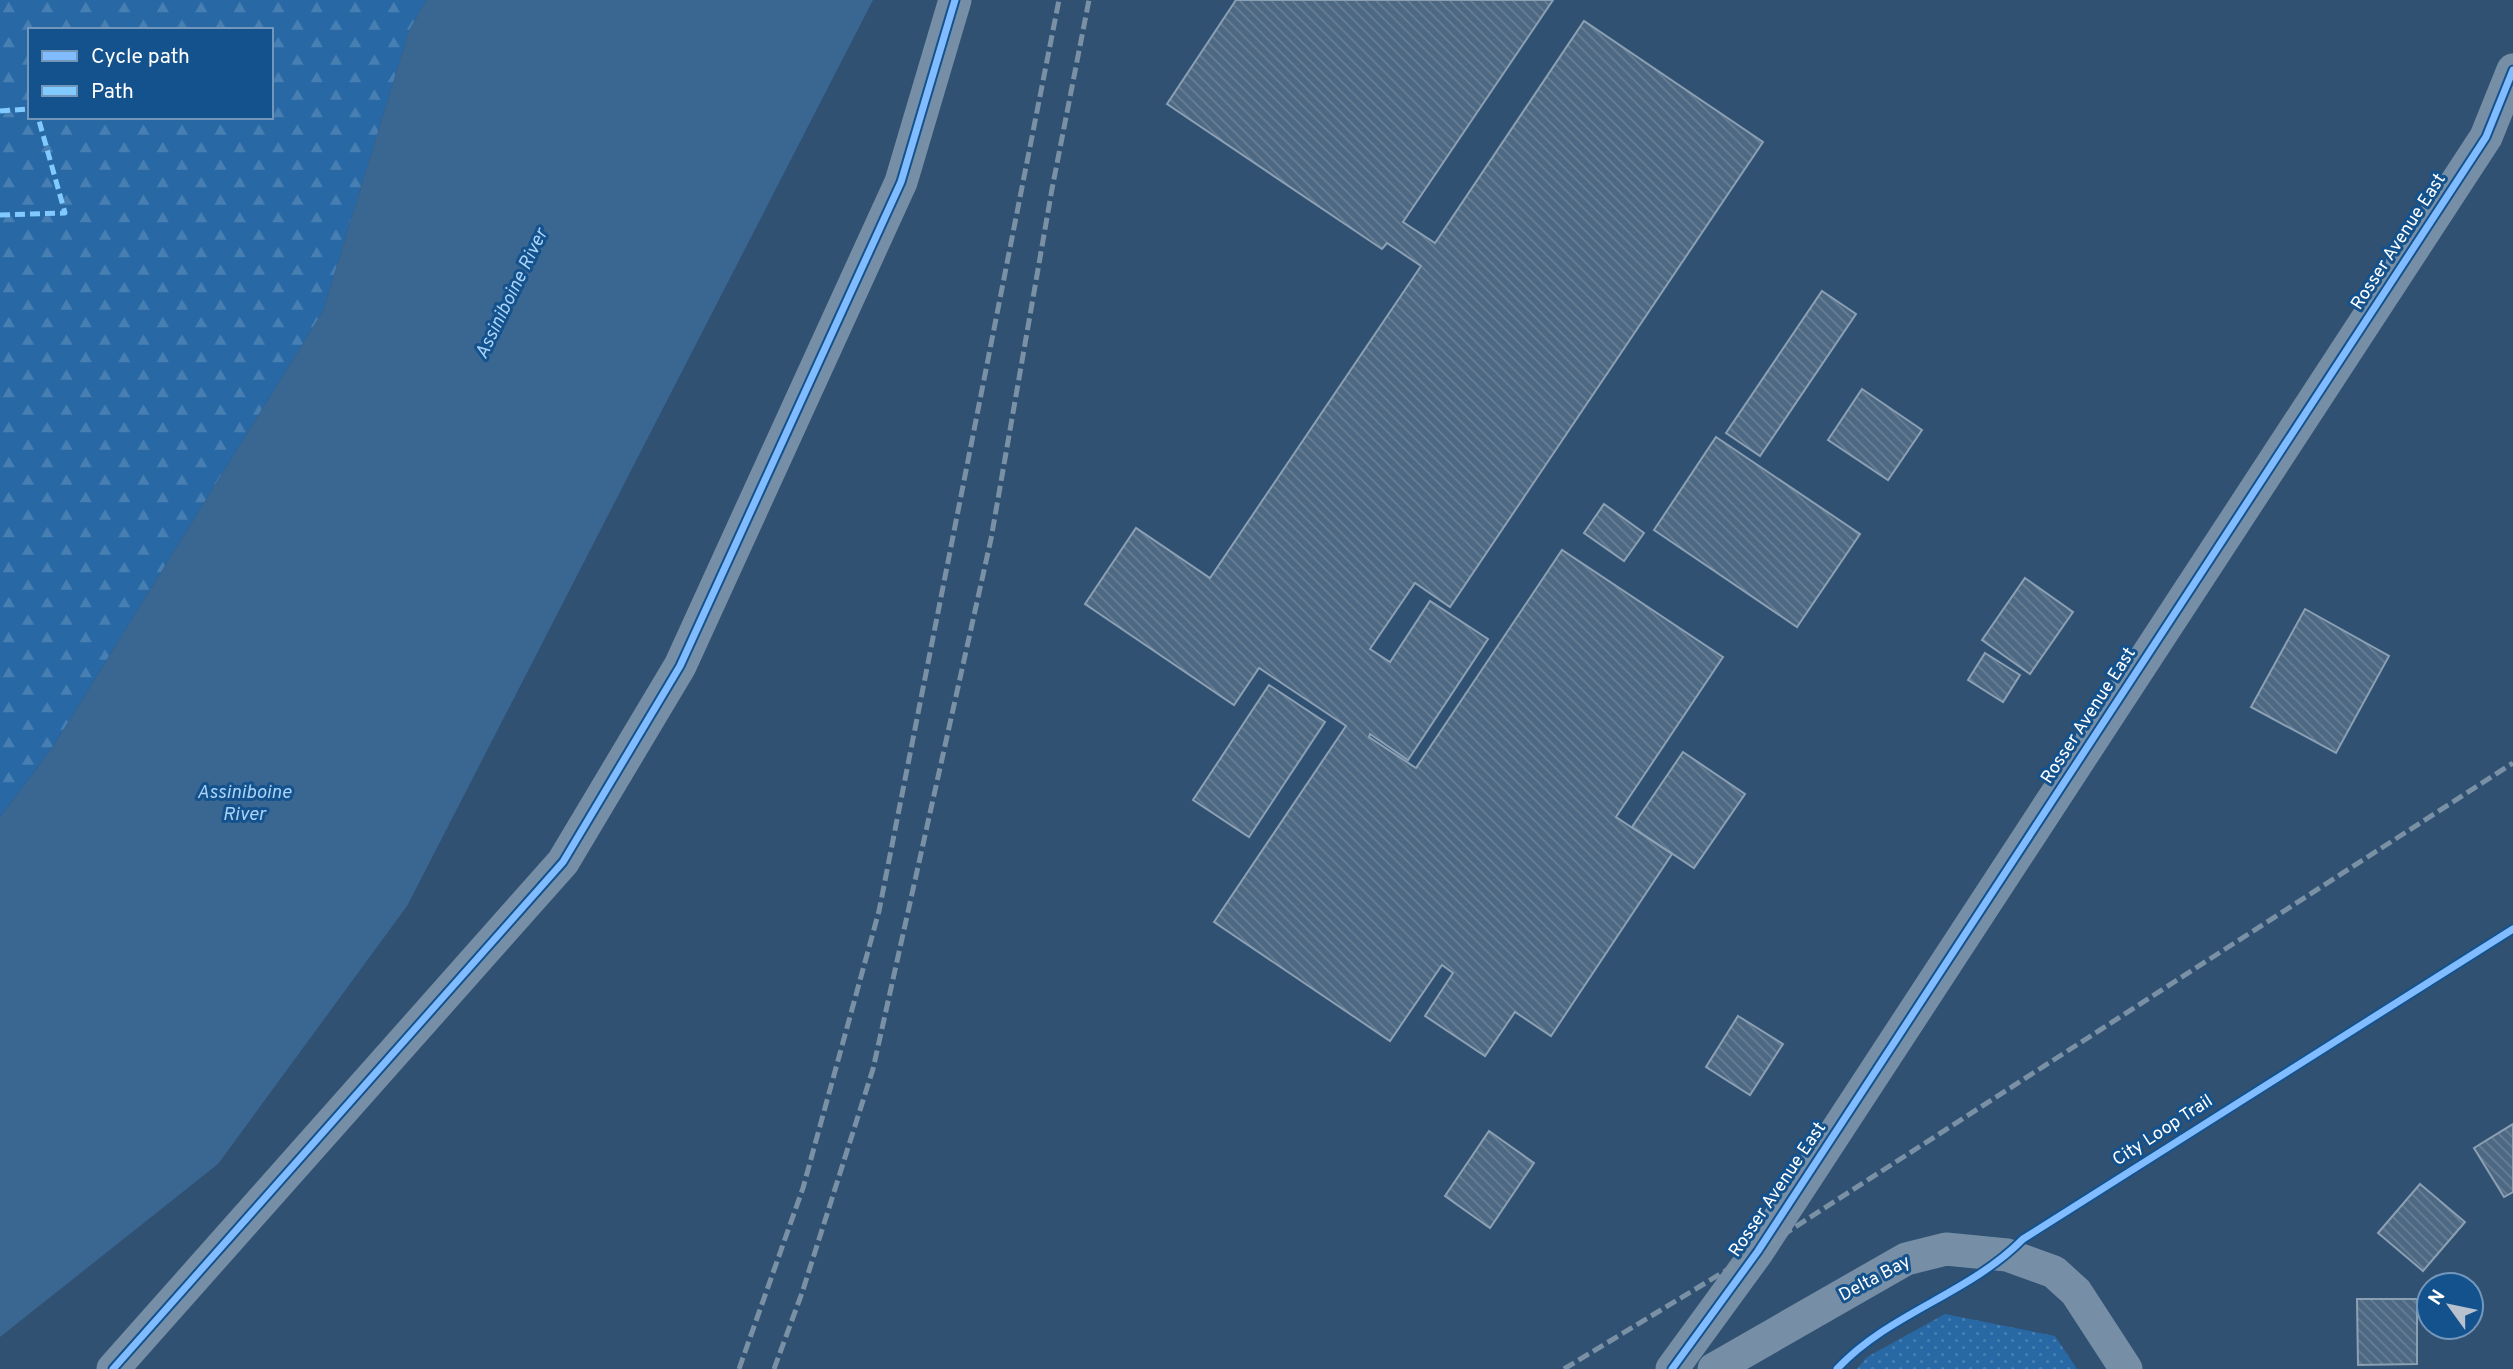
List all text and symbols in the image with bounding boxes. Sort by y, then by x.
legend [28,28,273,119]
text: Cycle path [91,44,190,71]
text: Path [91,79,134,106]
street label: Rosser Avenue East [2346,169,2452,315]
water label: Assiniboine River [470,223,555,363]
street label: Rosser Avenue East [2036,643,2142,789]
water label: Assiniboine River [197,781,291,827]
street label: City Loop Trail [2109,1090,2217,1172]
street label: Rosser Avenue East [1724,1118,1832,1262]
street label: Delta Bay [1835,1251,1915,1307]
north arrow [2415,1271,2485,1341]
text: N [2424,1286,2451,1310]

